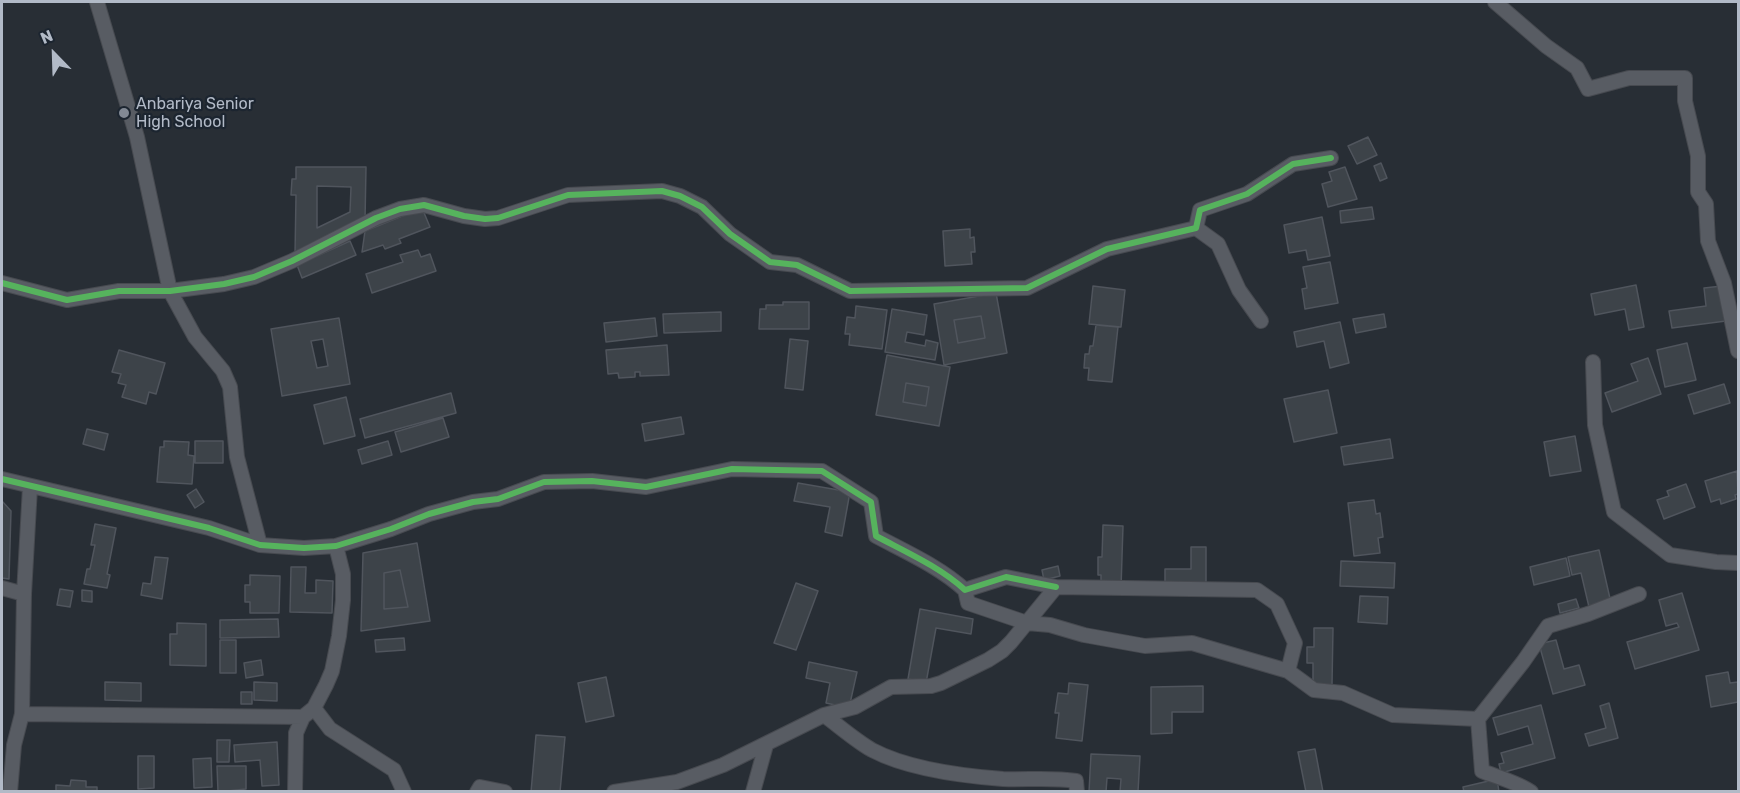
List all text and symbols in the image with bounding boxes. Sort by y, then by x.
north arrow [24,24,84,84]
text: N [38,26,56,48]
place label: Anbariya Senior High School [136,94,254,132]
marker: Anbariya Senior High School [117,106,131,120]

